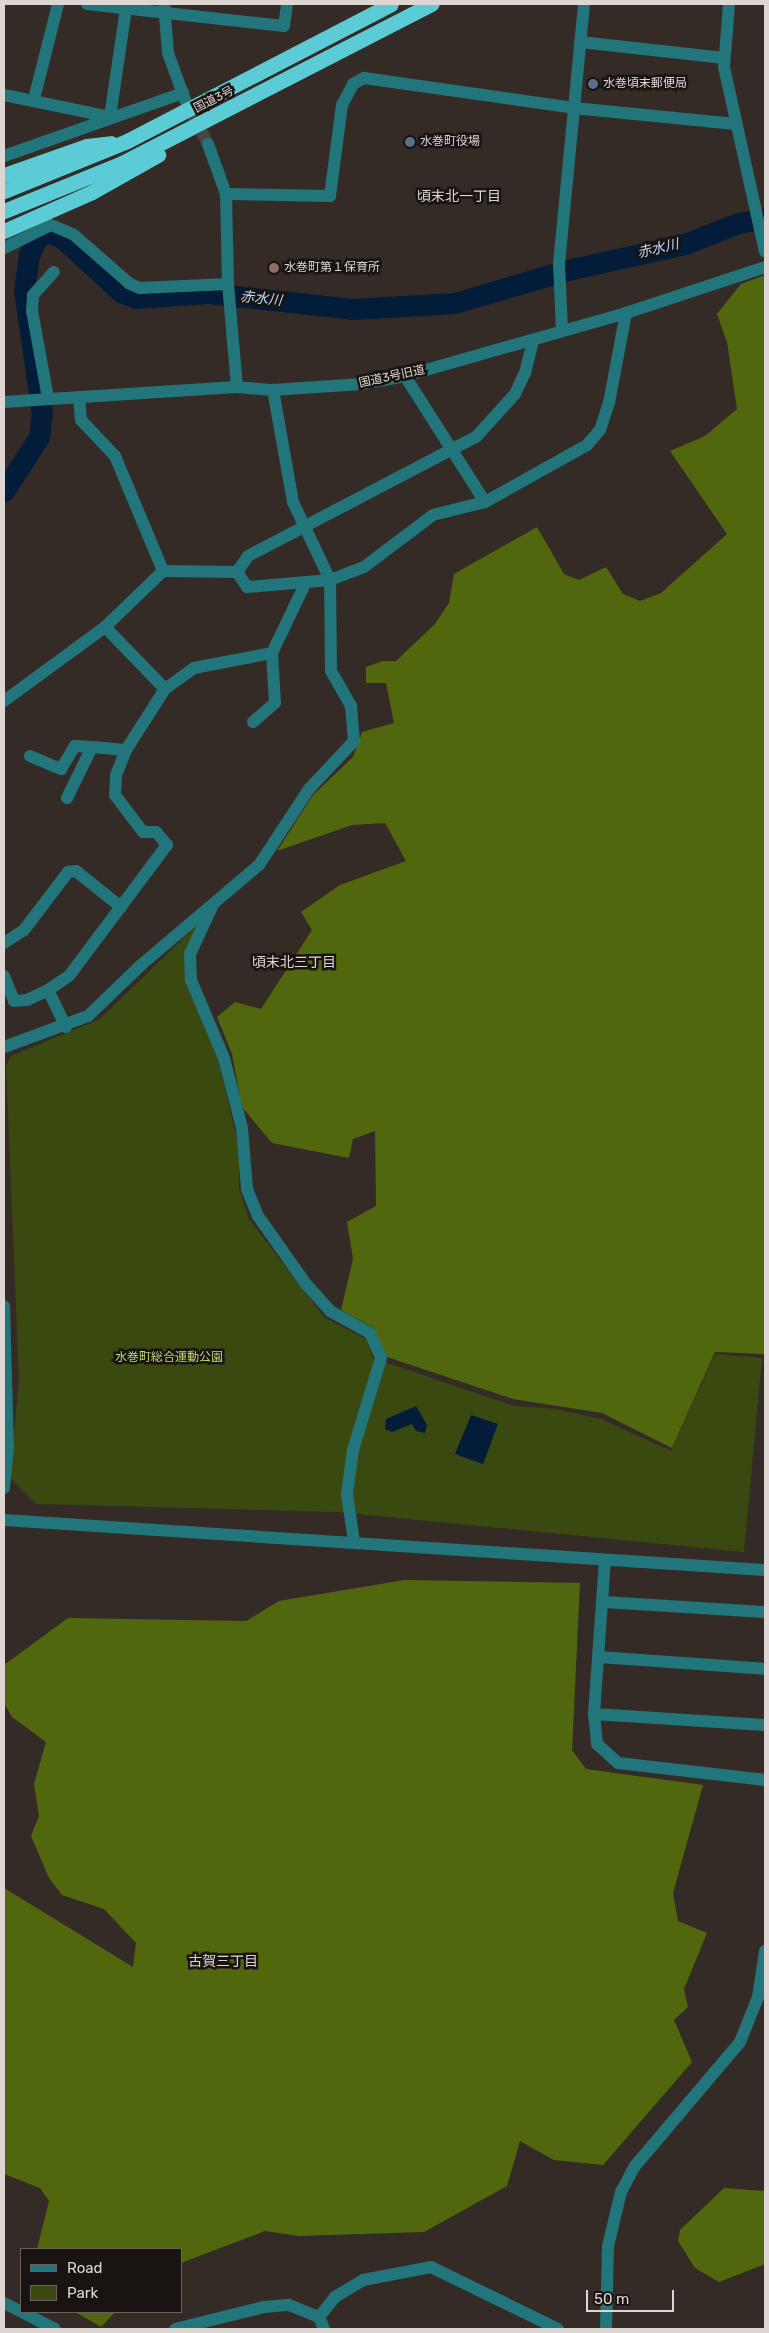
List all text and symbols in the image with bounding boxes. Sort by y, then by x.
place label: 水巻頃末郵便局 [603,77,687,91]
marker: 水巻頃末郵便局 [587,78,599,90]
street label: 国道3号 [191,84,237,116]
place label: 水巻町役場 [420,135,480,149]
marker: 水巻町役場 [404,136,416,148]
district label: 頃末北一丁目 [417,189,501,205]
water label: 赤水川 [636,236,680,262]
place label: 水巻町第１保育所 [284,261,380,275]
marker: 水巻町第１保育所 [268,262,280,274]
water label: 赤水川 [239,288,283,310]
street label: 国道3号旧道 [358,363,426,391]
district label: 頃末北三丁目 [252,955,336,971]
park label: 水巻町総合運動公園 [115,1351,223,1365]
district label: 古賀三丁目 [188,1954,258,1970]
legend [20,2248,182,2313]
text: Road [67,2259,103,2277]
scale bar [589,2280,676,2312]
text: Park [67,2284,98,2302]
text: 50 m [594,2290,629,2308]

